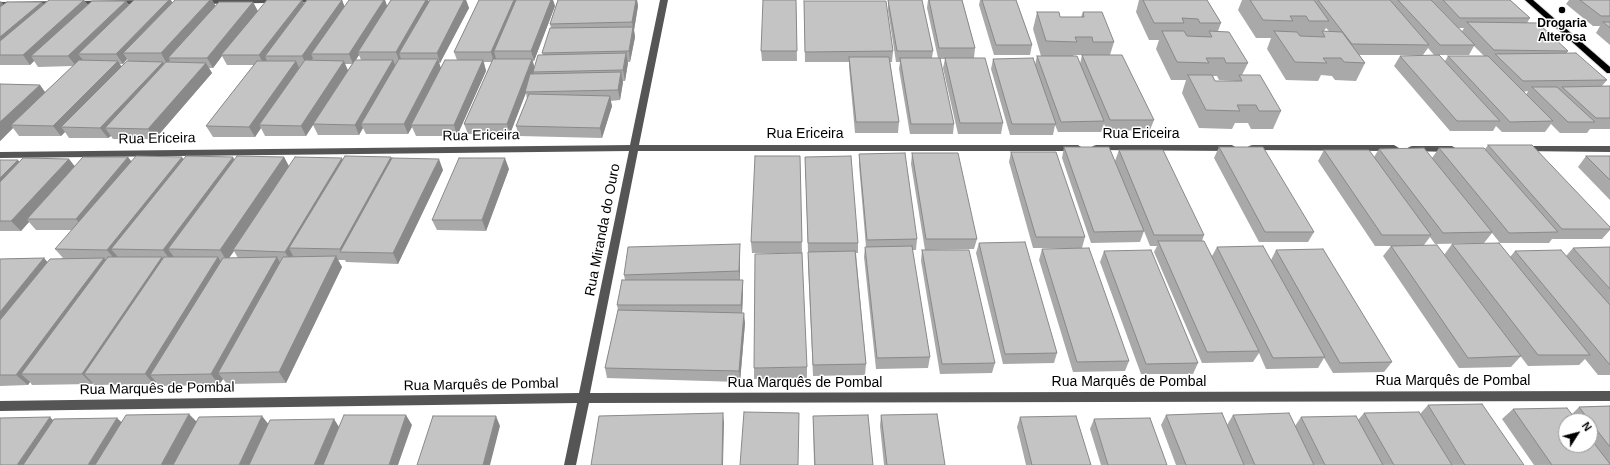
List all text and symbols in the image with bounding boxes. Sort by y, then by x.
marker: Drogaria Alterosa [1557,5,1567,15]
place label: Drogaria Alterosa [1537,17,1587,45]
street label: Rua Ericeira [766,126,844,142]
street label: Rua Ericeira [1102,126,1180,142]
street label: Rua Ericeira [442,127,520,145]
street label: Rua Ericeira [118,130,196,148]
street label: Rua Miranda do Ouro [582,162,624,298]
street label: Rua Marquês de Pombal [1376,373,1530,389]
street label: Rua Marquês de Pombal [1052,374,1206,390]
street label: Rua Marquês de Pombal [403,375,559,395]
street label: Rua Marquês de Pombal [728,375,882,391]
street label: Rua Marquês de Pombal [79,379,235,399]
north arrow [1558,413,1598,453]
text: N [1580,420,1594,433]

